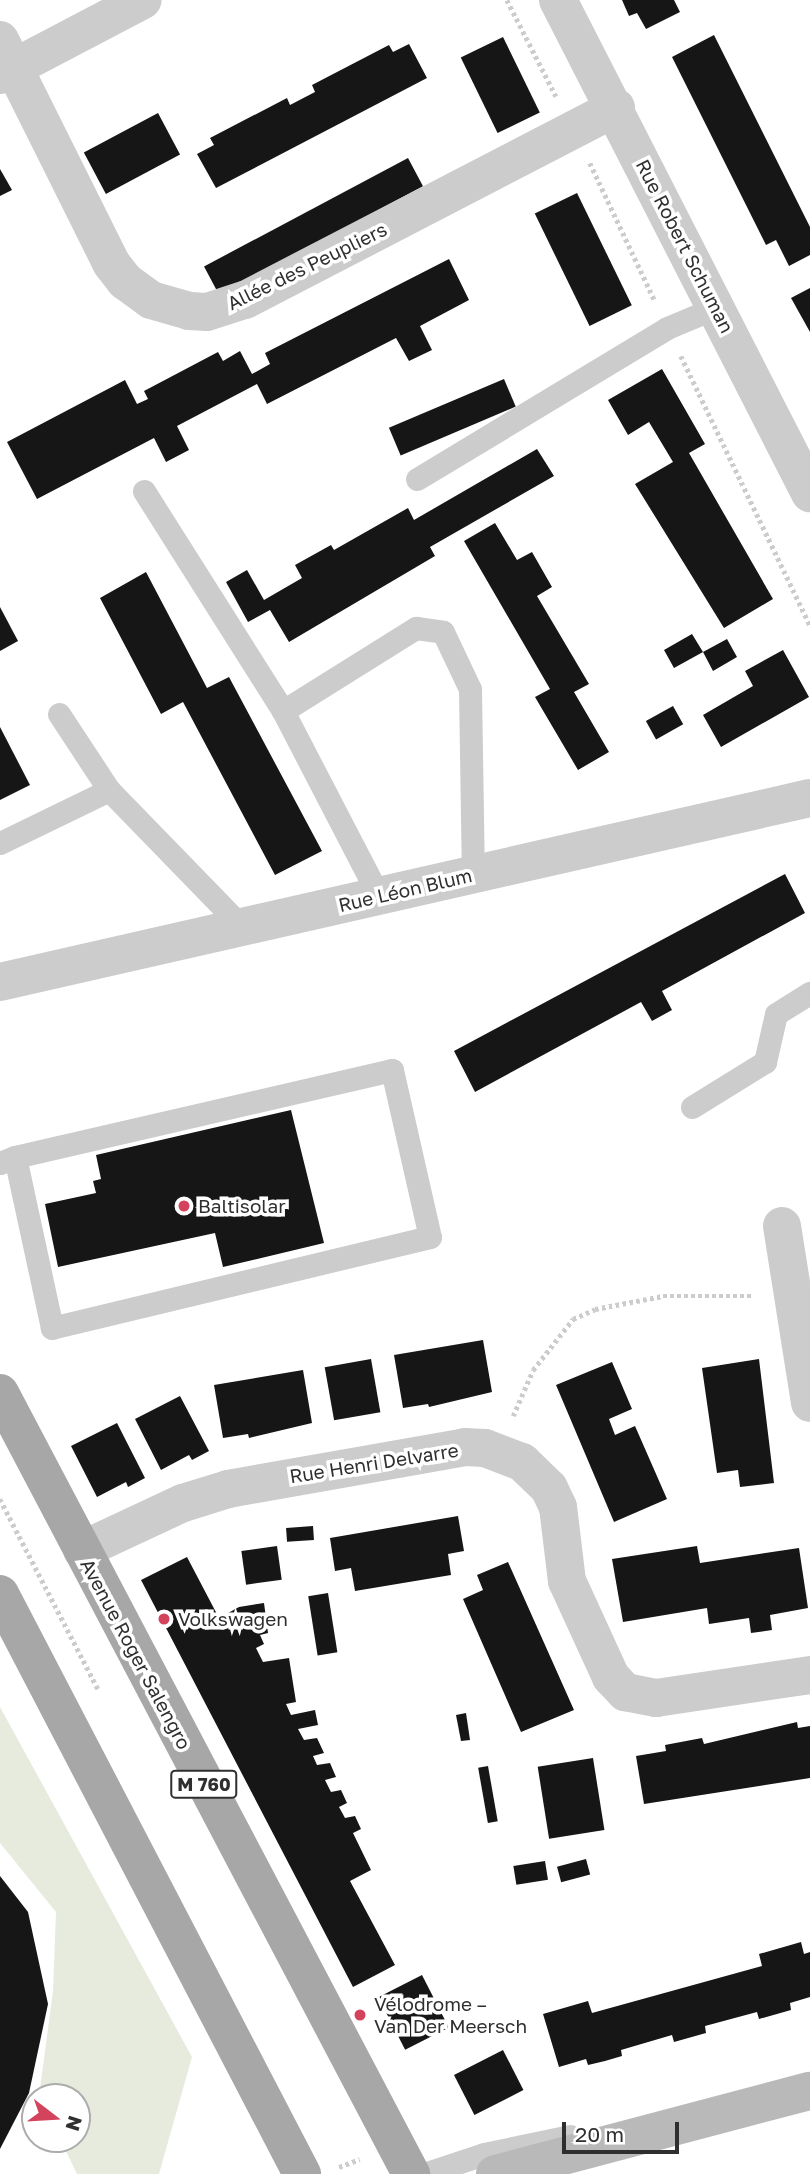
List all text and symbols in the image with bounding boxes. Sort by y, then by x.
street label: Rue Robert Schuman [631,155,739,337]
street label: Allée des Peupliers [223,217,391,315]
street label: Rue Léon Blum [336,864,474,916]
place label: Baltisolar [198,1195,286,1217]
marker: Baltisolar [176,1198,192,1214]
street label: Rue Henri Delvarre [288,1438,460,1488]
street label: Avenue Roger Salengro [76,1555,196,1753]
place label: Volkswagen [178,1608,288,1630]
marker: Volkswagen [156,1611,172,1627]
road number: M 760 [169,1770,239,1798]
place label: Vélodrome – Van Der Meersch [374,1993,527,2037]
marker: Vélodrome – Van Der Meersch [352,2007,368,2023]
north arrow [21,2083,91,2153]
scale bar [565,2108,682,2152]
text: N [62,2113,88,2134]
text: 20 m [575,2121,624,2147]

